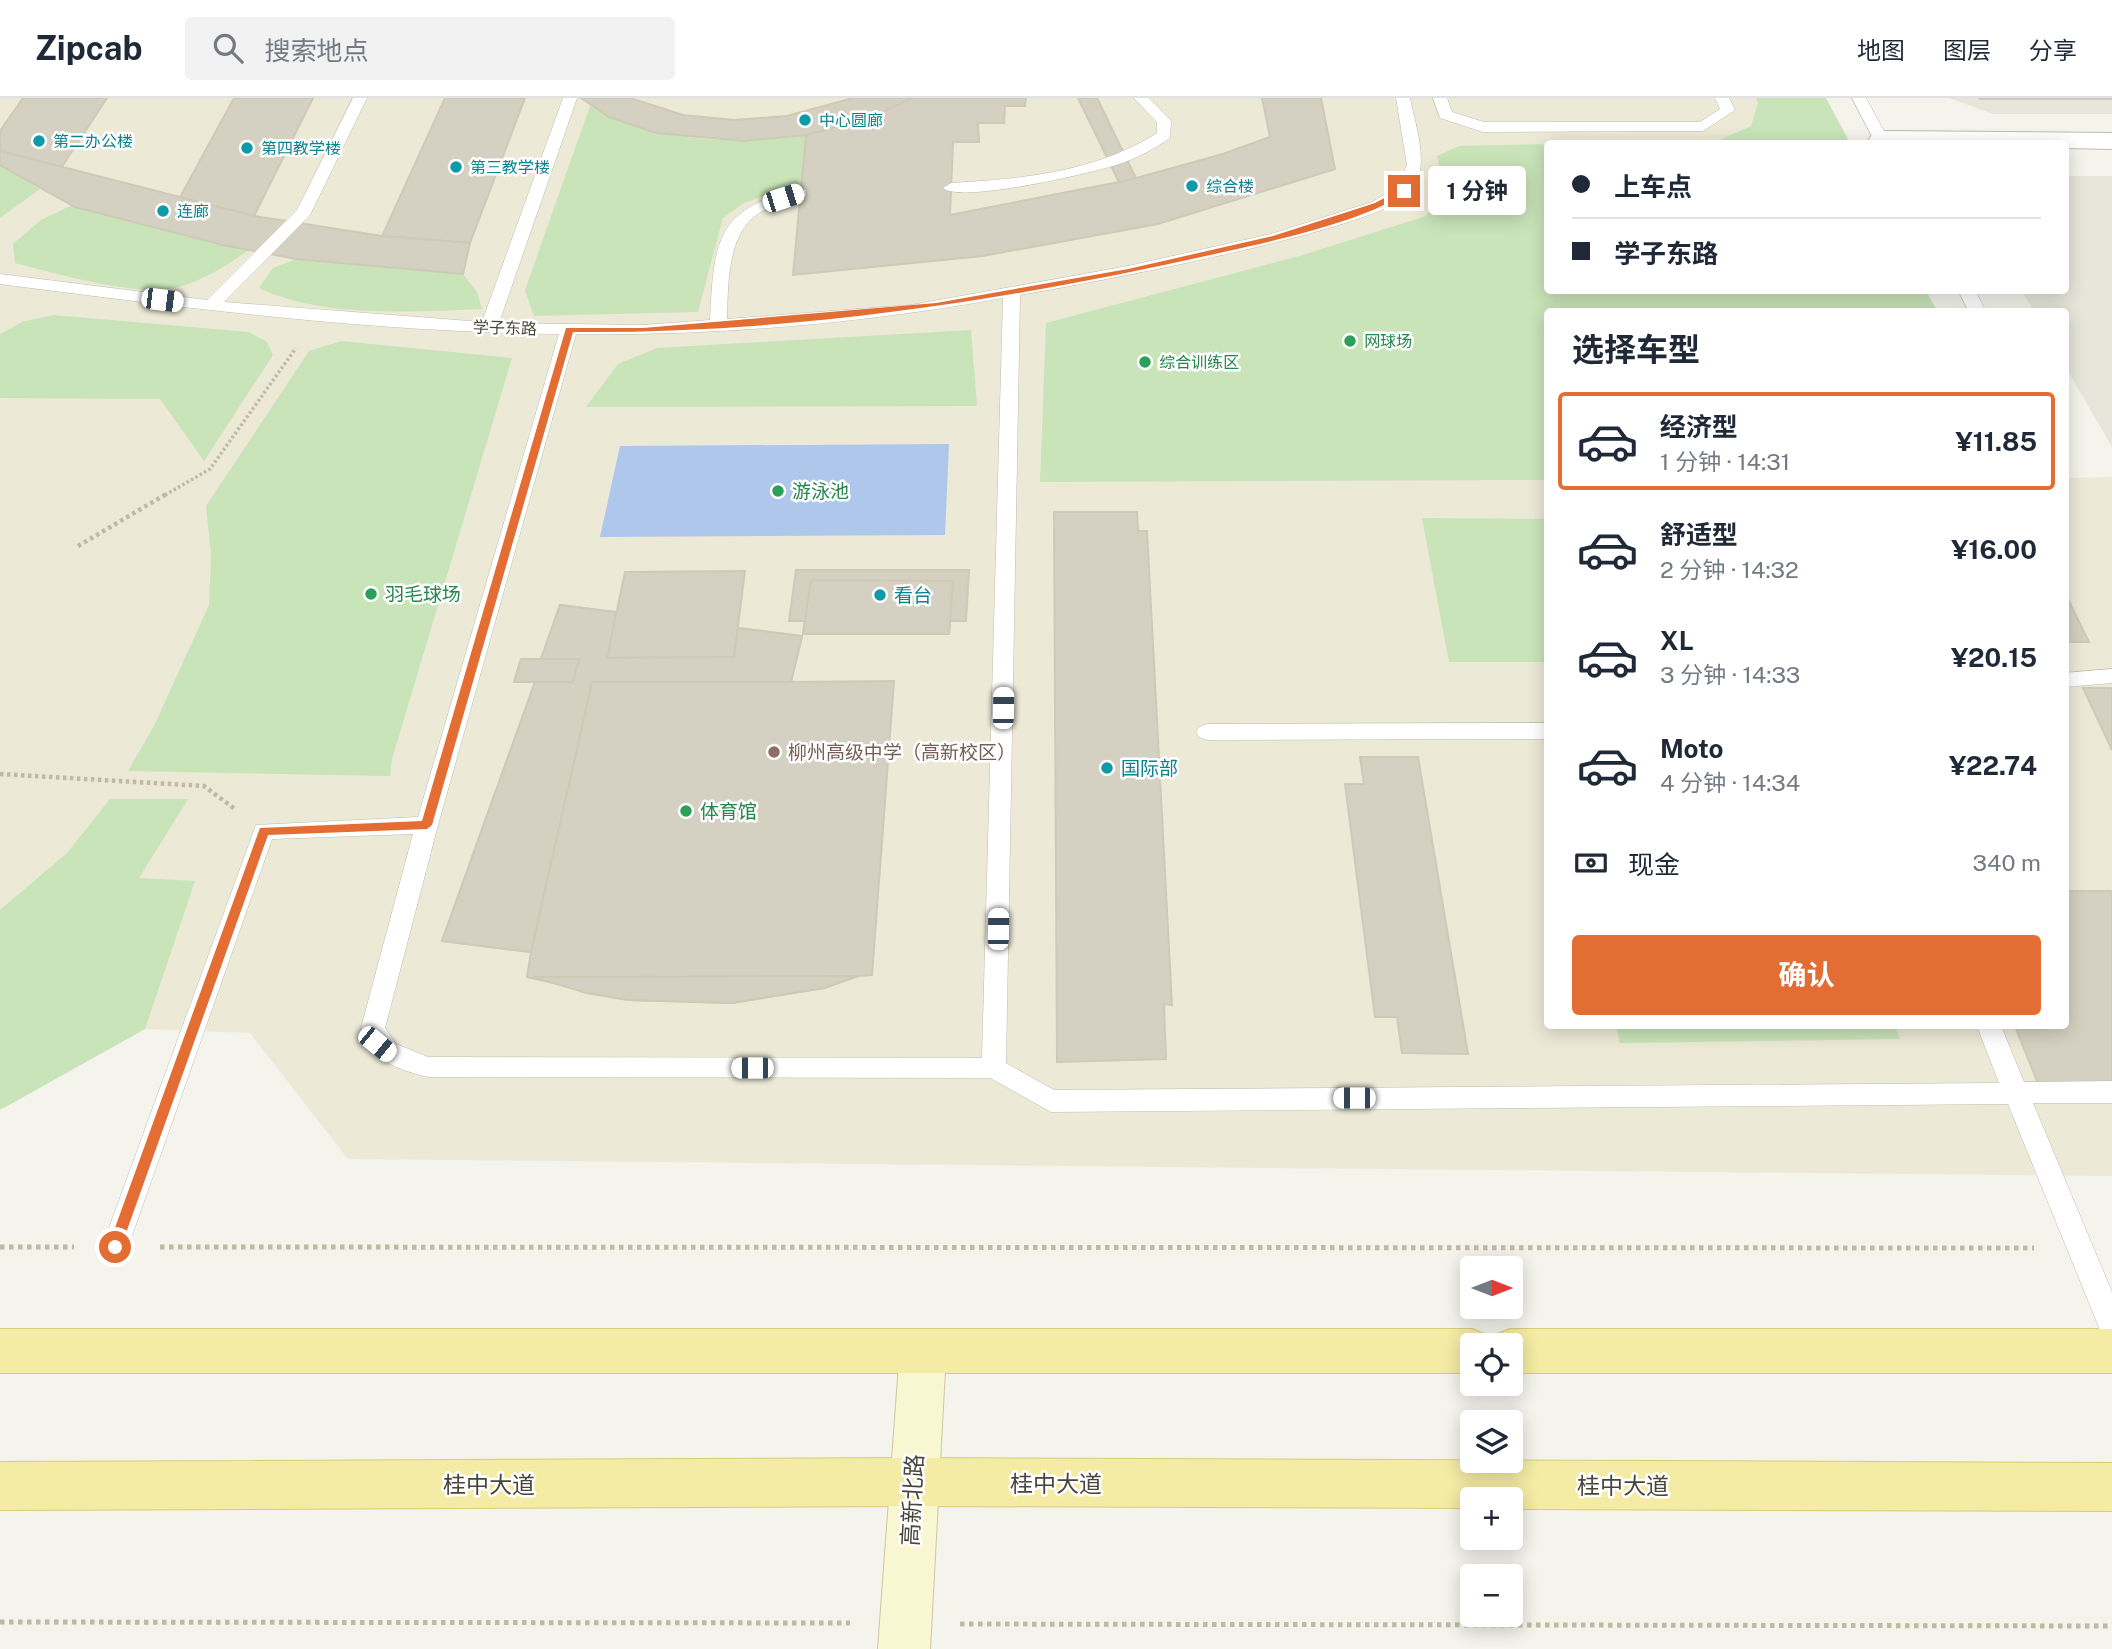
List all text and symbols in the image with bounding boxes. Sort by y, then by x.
search box [185,17,675,80]
text: Zipcab [35,29,143,67]
icon: search [209,29,247,67]
text: 搜索地点 [265,35,369,66]
text: 地图 [1857,36,1905,64]
text: 图层 [1943,36,1991,64]
text: 分享 [2029,36,2077,64]
place label: 中心圆廊 [819,111,883,130]
marker: 中心圆廊 [797,112,813,128]
place label: 第二办公楼 [53,132,133,151]
marker: 第二办公楼 [31,133,47,149]
place label: 第四教学楼 [261,139,341,158]
marker: 第四教学楼 [239,140,255,156]
place label: 第三教学楼 [470,158,550,177]
marker: 第三教学楼 [448,159,464,175]
callout: 1 分钟 [1428,166,1526,216]
text: 上车点 [1614,171,1692,202]
route end [1388,175,1420,207]
place label: 综合楼 [1206,177,1254,196]
text: 1 分钟 [1446,177,1508,204]
marker: 综合楼 [1184,178,1200,194]
car [760,182,807,214]
place label: 连廊 [177,202,209,221]
marker: 连廊 [155,203,171,219]
text: 学子东路 [1614,238,1718,269]
car [140,287,185,313]
street label: 学子东路 [473,317,537,339]
text: 选择车型 [1572,331,1700,368]
place label: 网球场 [1364,332,1412,351]
marker: 网球场 [1342,333,1358,349]
place label: 综合训练区 [1159,353,1239,372]
marker: 综合训练区 [1137,354,1153,370]
icon: car [1576,410,1639,473]
text: 经济型 [1660,411,1738,442]
text: ¥11.85 [1956,426,2037,457]
text: 1 分钟 · 14:31 [1660,448,1790,475]
place label: 游泳池 [792,480,849,502]
marker: 游泳池 [770,483,786,499]
icon: car [1576,518,1639,581]
text: 舒适型 [1660,519,1738,550]
text: ¥16.00 [1951,534,2037,565]
text: 2 分钟 · 14:32 [1660,556,1799,583]
place label: 羽毛球场 [385,583,461,605]
place label: 看台 [894,584,932,606]
marker: 羽毛球场 [363,586,379,602]
marker: 看台 [872,587,888,603]
text: XL [1660,625,1694,656]
icon: car [1576,626,1639,689]
text: ¥20.15 [1951,642,2037,673]
text: 3 分钟 · 14:33 [1660,661,1800,688]
car [993,687,1014,729]
text: Moto [1660,733,1723,764]
icon: car [1576,734,1639,797]
place label: 柳州高级中学（高新校区） [788,741,1016,763]
marker: 柳州高级中学（高新校区） [766,744,782,760]
text: ¥22.74 [1949,750,2037,781]
place label: 国际部 [1121,757,1178,779]
marker: 国际部 [1099,760,1115,776]
text: 4 分钟 · 14:34 [1660,769,1800,796]
place label: 体育馆 [700,800,757,822]
marker: 体育馆 [678,803,694,819]
icon: cash [1572,844,1610,882]
text: 现金 [1628,849,1680,880]
text: 340 m [1973,849,2041,876]
car [988,908,1009,950]
button: 确认 [1572,935,2041,1015]
car [355,1023,400,1065]
car [732,1058,774,1079]
car [1334,1088,1376,1109]
route start [99,1231,131,1263]
north arrow [1460,1256,1522,1320]
map controls [1460,1256,1523,1627]
button: locate [1460,1333,1523,1396]
button: layers [1460,1410,1523,1473]
street label: 高新北路 [896,1453,928,1547]
street label: 桂中大道 [1010,1470,1102,1497]
street label: 桂中大道 [443,1471,535,1498]
street label: 桂中大道 [1577,1472,1669,1499]
button: + [1460,1487,1523,1550]
button: − [1460,1564,1523,1627]

